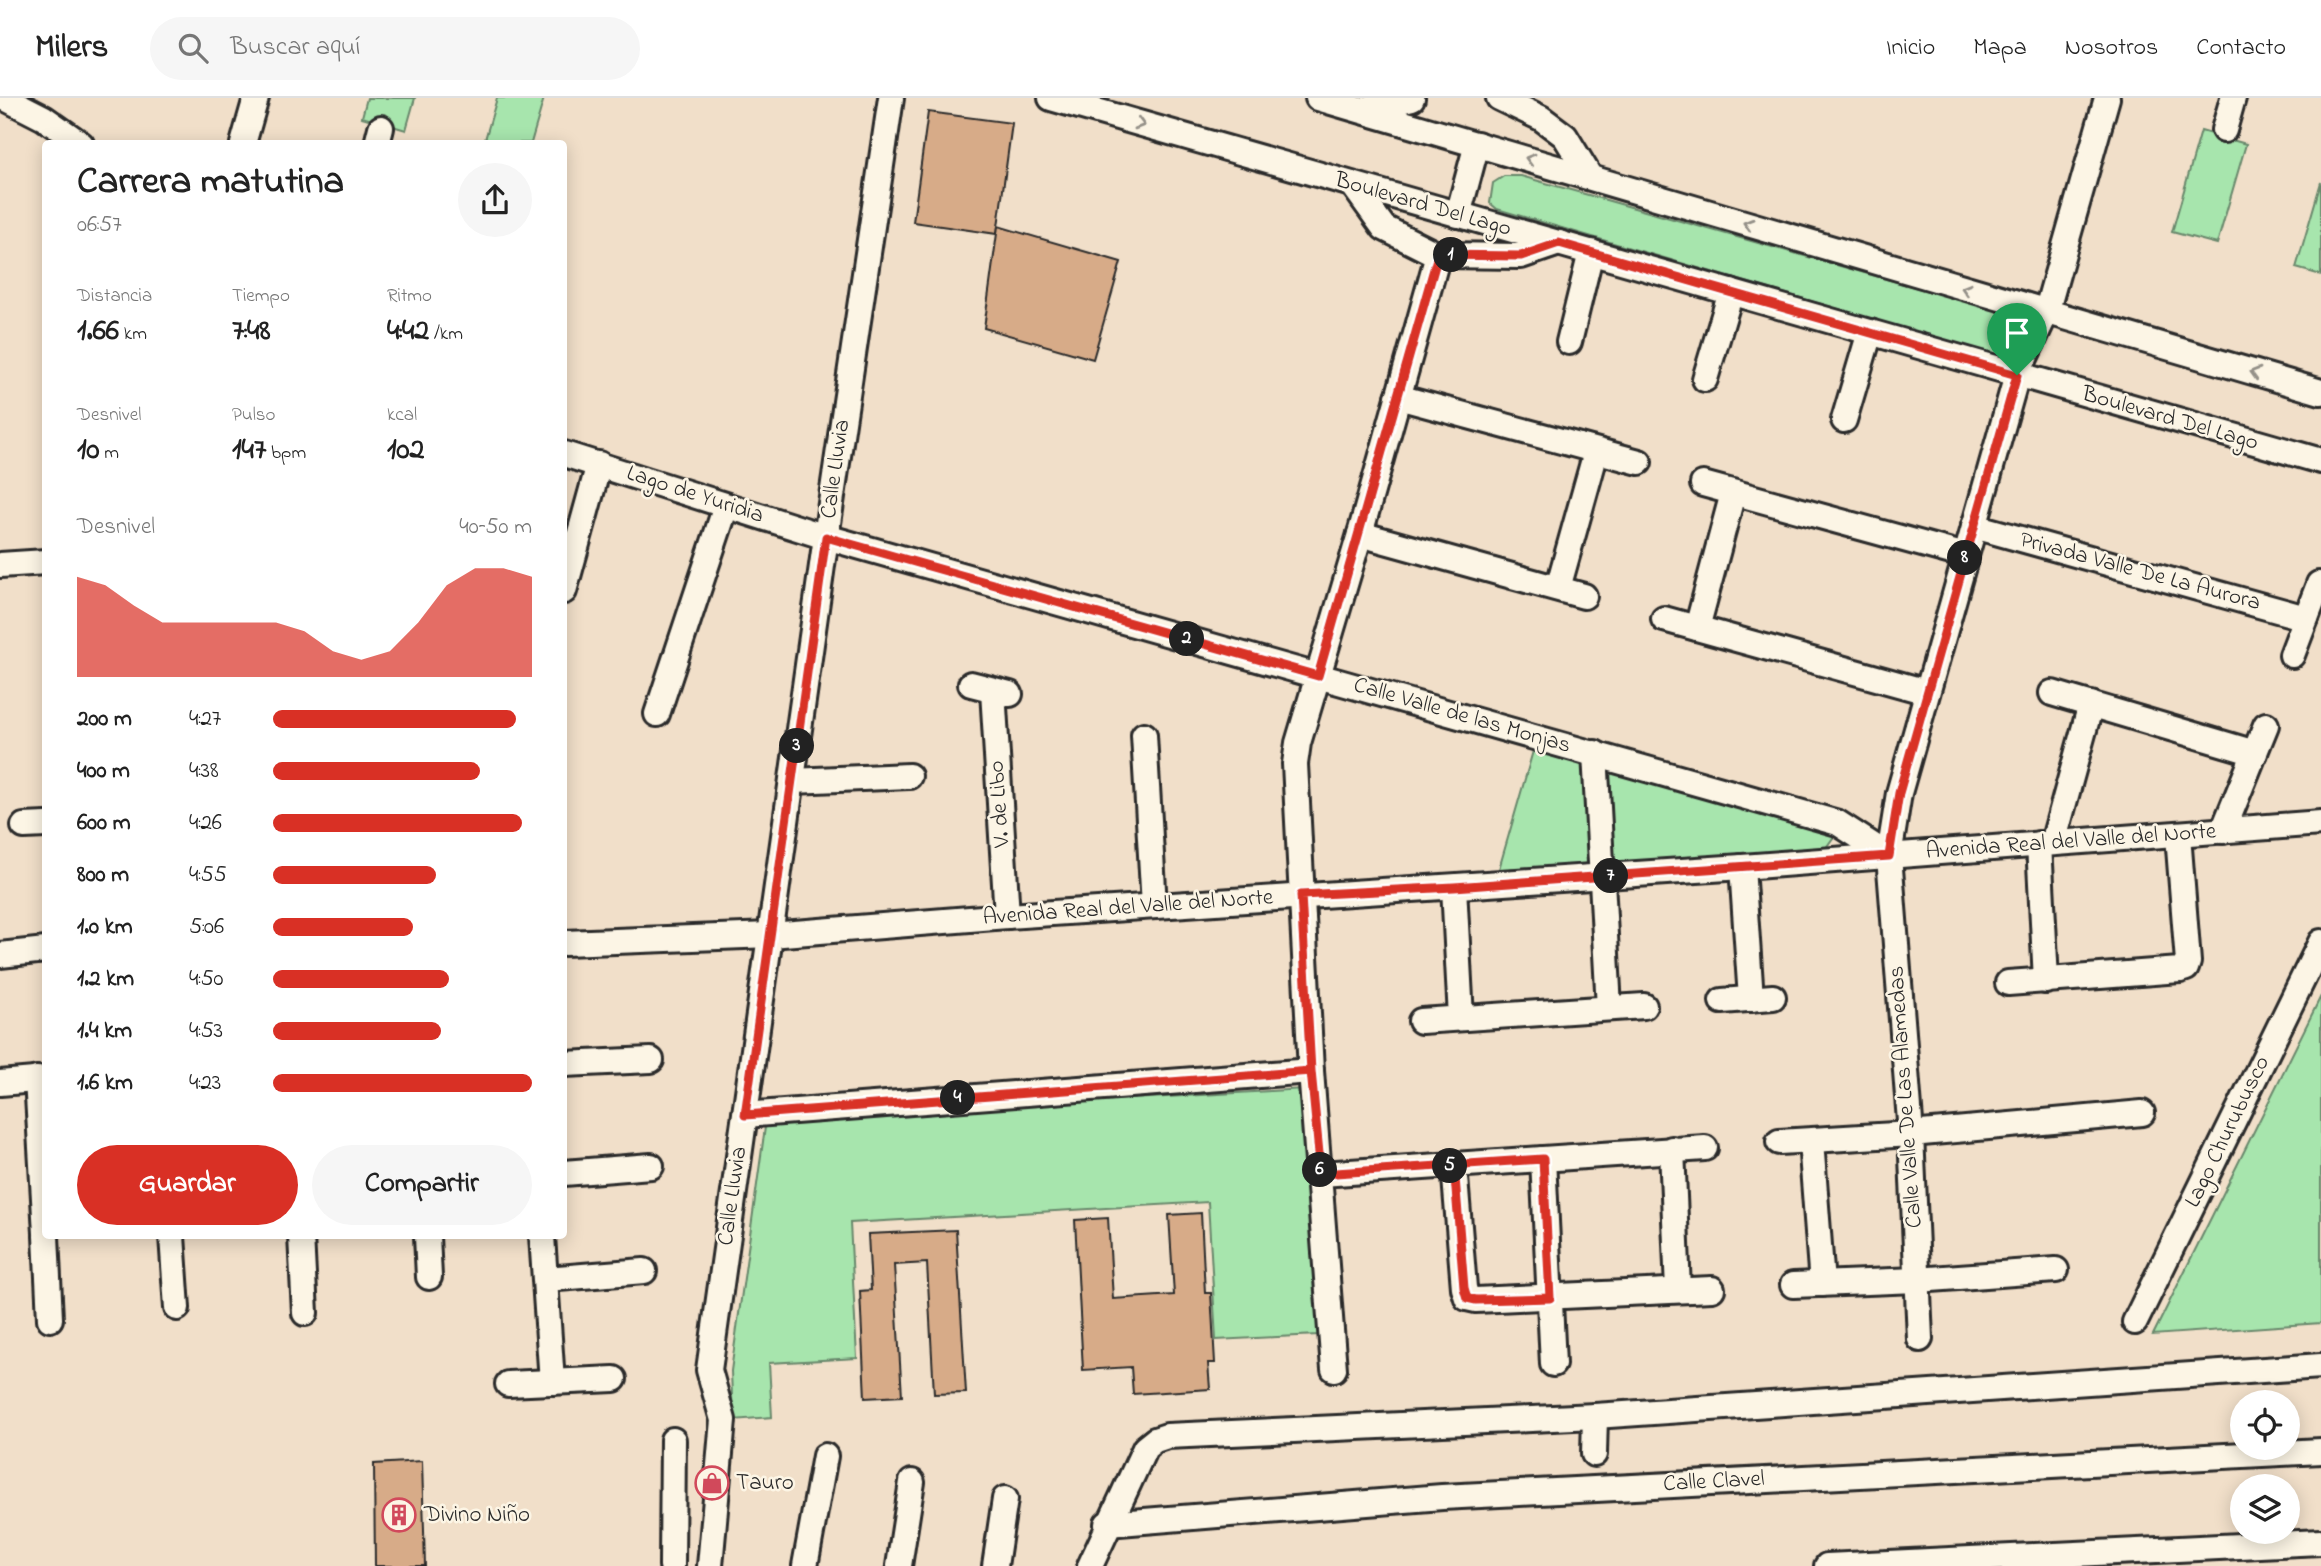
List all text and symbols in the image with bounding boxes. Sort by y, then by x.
search box [150,17,640,80]
text: Milers [35,24,108,72]
icon: search [174,29,212,67]
text: Buscar aquí [230,29,360,67]
text: Inicio [1886,31,1935,66]
text: Mapa [1973,31,2027,66]
text: Nosotros [2065,31,2158,66]
text: Contacto [2196,31,2286,66]
one-way arrow [1134,115,1146,130]
one-way arrow [1525,153,1537,168]
text: Carrera matutina [77,155,344,211]
button: share [458,163,532,237]
street label: Boulevard Del Lago [1330,164,1515,247]
text: 06:57 [77,209,122,242]
one-way arrow [1743,218,1755,233]
pin: 1 [1434,238,1468,272]
text: 1 [1447,241,1454,268]
text: Distancia [77,283,152,310]
text: Tiempo [232,283,290,310]
text: Ritmo [387,283,432,310]
one-way arrow [1961,283,1973,298]
pin [1987,303,2047,375]
text: 1.66 [77,310,119,354]
text: 7:48 [232,310,271,354]
text: 4:42 [387,310,429,354]
icon: arrive [1998,314,2036,352]
text: km [119,321,147,348]
text: /km [429,321,463,348]
one-way arrow [2250,367,2262,382]
street label: Boulevard Del Lago [2077,378,2262,461]
text: Desnivel [77,402,142,429]
text: Pulso [232,402,275,429]
text: kcal [387,402,417,429]
street label: Calle Lluvia [813,417,859,521]
text: 10 [77,429,100,473]
text: 147 [232,429,266,473]
text: 102 [387,429,424,473]
text: m [100,440,119,467]
text: bpm [266,440,306,467]
street label: Lago de Yuridia [622,457,768,534]
text: Desnivel [77,511,155,544]
text: 40–50 m [459,511,532,544]
street label: Privada Valle De La Aurora [2016,524,2264,620]
pin: 8 [1948,540,1982,575]
text: 8 [1961,544,1968,571]
pin: 2 [1170,622,1204,656]
text: 2 [1182,625,1191,652]
street label: Calle Valle de las Monjas [1350,669,1574,763]
text: 200 m [77,703,132,736]
text: 4:27 [189,703,221,736]
pin: 3 [780,728,814,764]
text: 3 [793,732,800,759]
text: 400 m [77,755,130,788]
text: 4:38 [189,755,219,788]
street label: V. de Libo [981,759,1020,850]
text: 600 m [77,807,131,840]
text: 4:26 [189,807,222,840]
street label: Avenida Real del Valle del Norte [1925,815,2218,869]
pin: 7 [1594,858,1628,894]
text: 800 m [77,859,129,892]
text: 4:55 [189,859,227,892]
text: 7 [1607,862,1614,889]
street label: Avenida Real del Valle del Norte [982,881,1275,935]
text: 1.0 km [77,911,133,944]
text: 5:06 [189,911,224,944]
text: 1.2 km [77,963,134,996]
text: 4:50 [189,963,224,996]
street label: Calle Valle De Las Alamedas [1880,965,1932,1229]
text: 1.4 km [77,1015,132,1048]
text: 4:53 [189,1015,223,1048]
street label: Lago Churubusco [2177,1051,2280,1214]
text: 1.6 km [77,1067,133,1100]
text: 4:23 [189,1067,221,1100]
pin: 4 [940,1080,976,1116]
text: 4 [954,1084,961,1111]
street label: Calle Lluvia [710,1144,756,1248]
button: Guardar [77,1145,298,1225]
button: Compartir [312,1145,532,1225]
pin: 5 [1432,1148,1468,1184]
pin: 6 [1302,1152,1338,1188]
text: 5 [1444,1152,1455,1179]
text: 6 [1315,1156,1324,1183]
map controls [2230,1390,2300,1544]
button: locate [2230,1390,2300,1460]
street label: Calle Clavel [1662,1463,1766,1501]
shop icon: Tauro [693,1464,731,1502]
place label: Tauro [736,1467,794,1500]
button: layers [2230,1474,2300,1544]
building icon: Divino Niño [380,1496,418,1534]
place label: Divino Niño [423,1499,530,1532]

